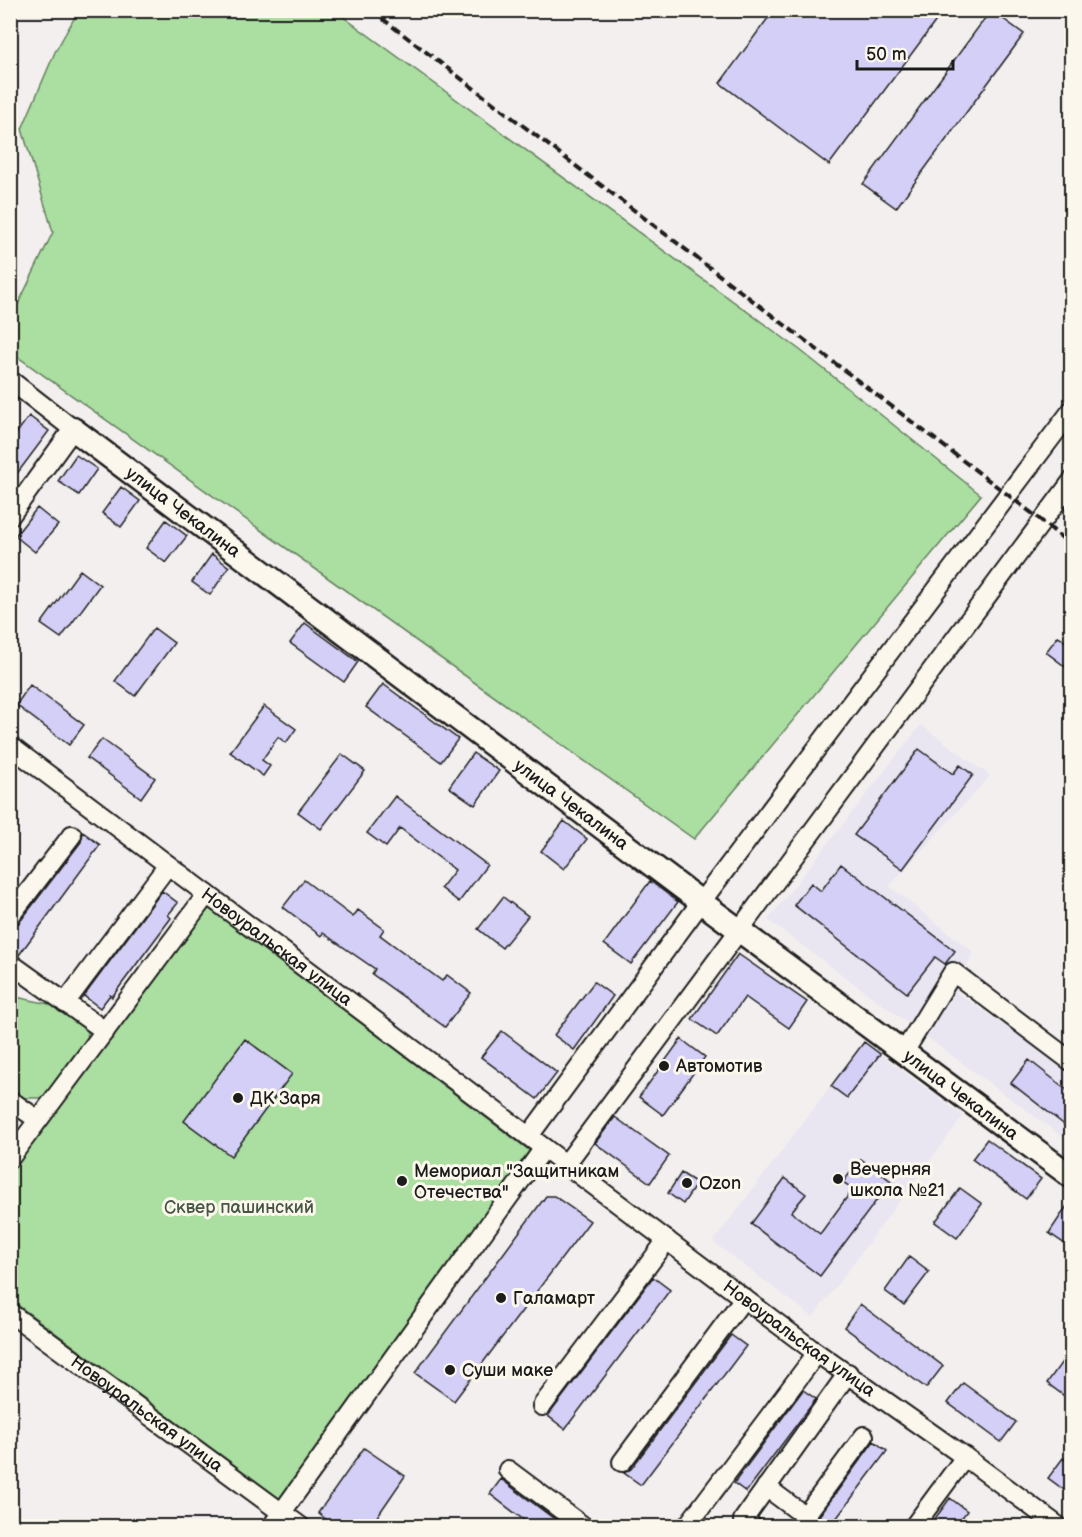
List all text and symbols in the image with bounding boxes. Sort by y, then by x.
scale bar [857,33,953,71]
text: 50 m [866,44,907,65]
street label: улица Чекалина [122,463,245,562]
street label: улица Чекалина [510,755,633,855]
street label: Новоуральская улица [197,884,356,1011]
street label: улица Чекалина [899,1046,1023,1145]
place label: Автомотив [675,1056,763,1077]
marker: Автомотив [657,1059,671,1073]
place label: ДК Заря [250,1088,321,1109]
marker: ДК Заря [231,1091,245,1105]
place label: Вечерняя школа №21 [850,1159,945,1201]
place label: Мемориал "Защитникам Отечества" [414,1161,619,1203]
marker: Вечерняя школа №21 [831,1172,845,1186]
place label: Ozon [699,1173,741,1194]
marker: Мемориал "Защитникам Отечества" [395,1174,409,1188]
marker: Ozon [680,1176,694,1190]
park label: Сквер пашинский [164,1197,314,1218]
street label: Новоуральская улица [719,1276,879,1402]
place label: Галамарт [513,1288,596,1309]
marker: Галамарт [494,1291,508,1305]
street label: Новоуральская улица [67,1351,227,1477]
place label: Суши маке [462,1360,553,1381]
marker: Суши маке [443,1363,457,1377]

